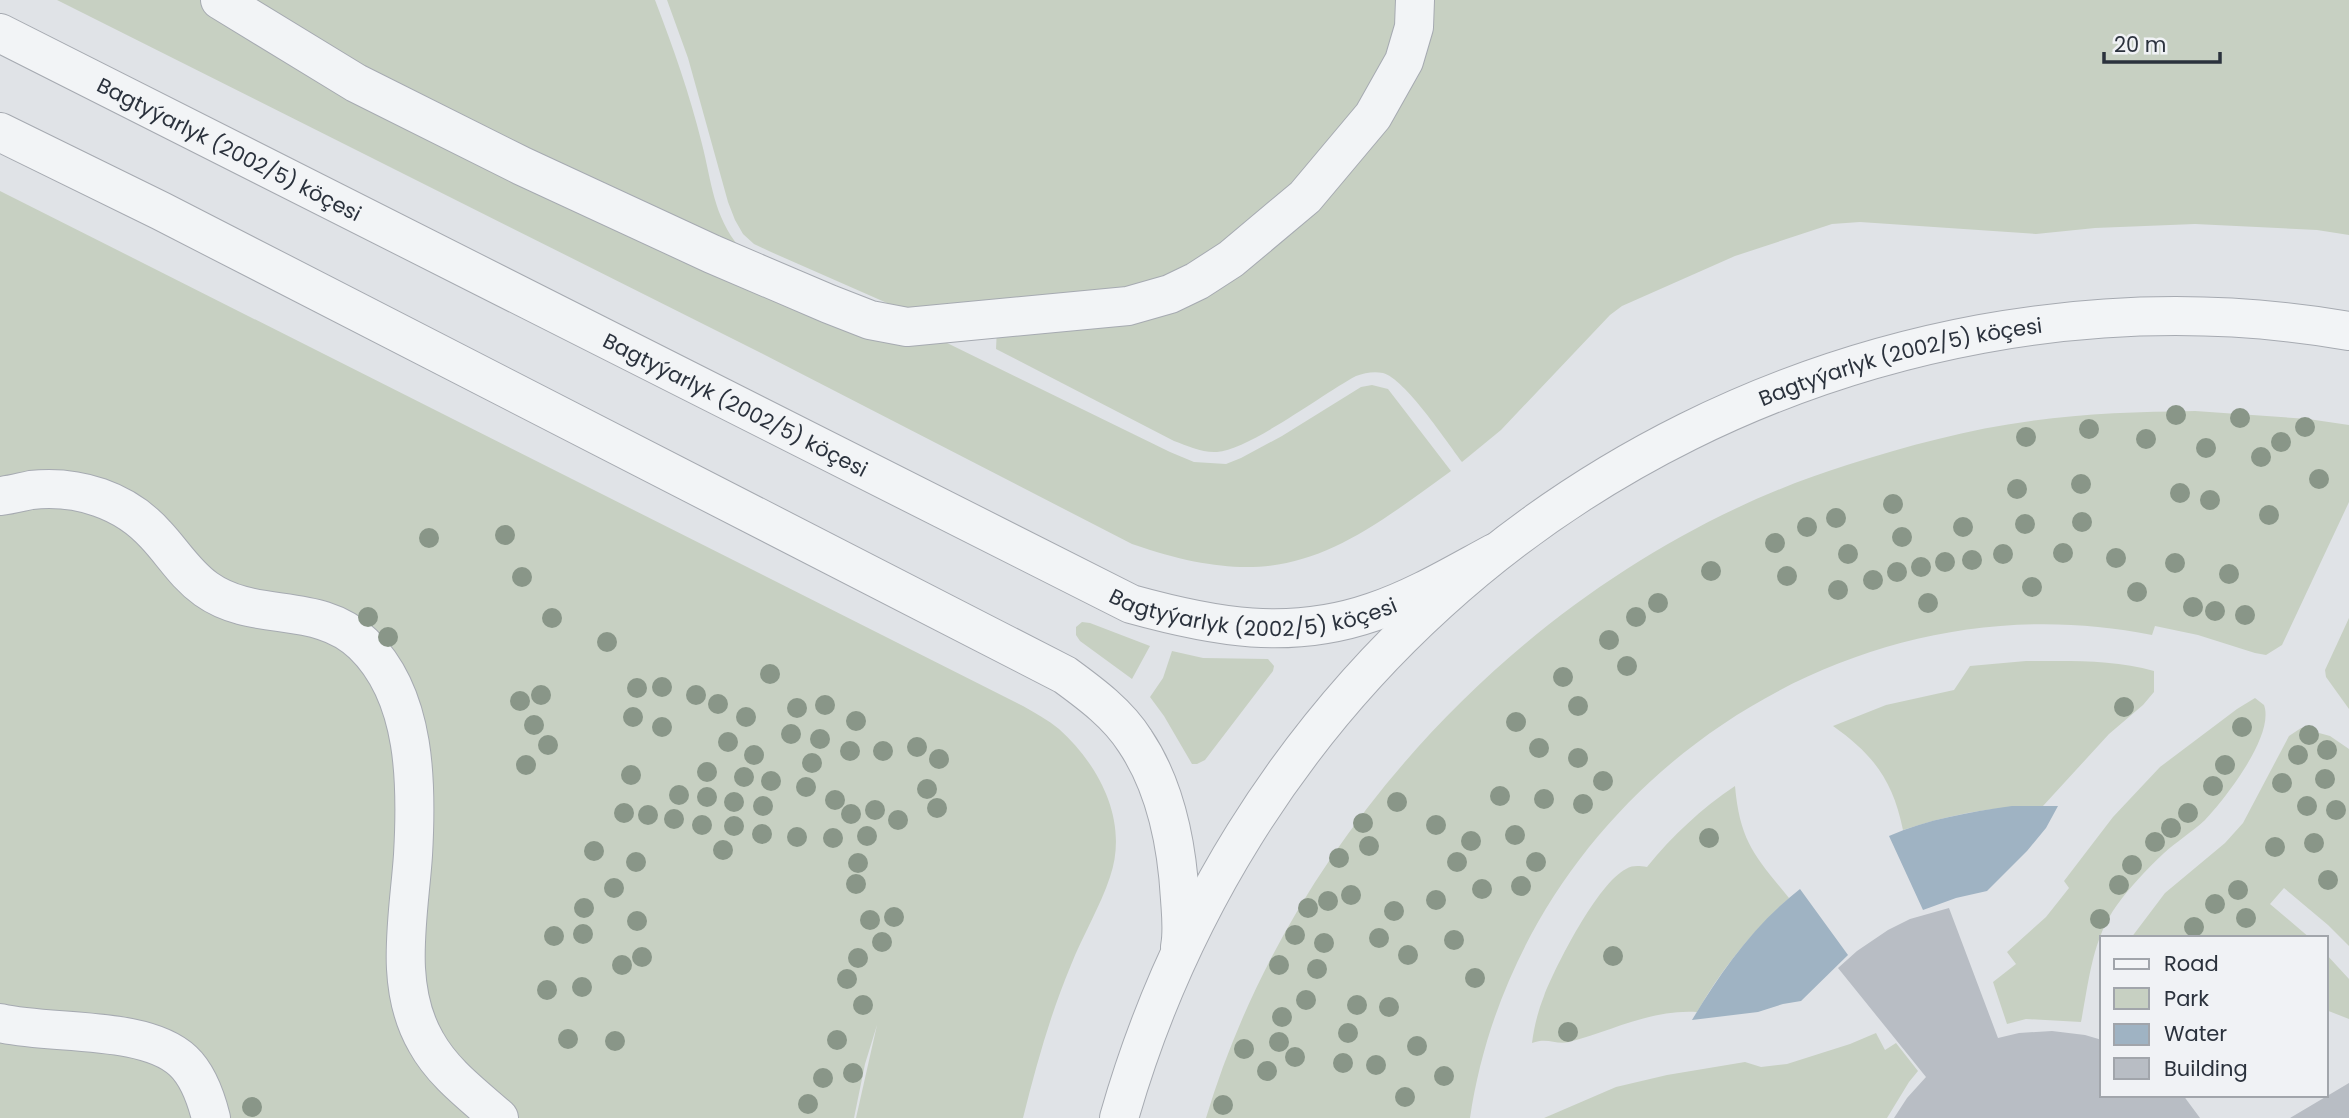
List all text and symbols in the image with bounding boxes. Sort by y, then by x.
scale bar [2104,21,2220,65]
text: 20 m [2114,30,2167,59]
street label: Bagtyýarlyk (2002/5) köçesi [92,70,367,228]
street label: Bagtyýarlyk (2002/5) köçesi [1754,310,2044,413]
street label: Bagtyýarlyk (2002/5) köçesi [598,325,873,483]
street label: Bagtyýarlyk (2002/5) köçesi [1105,581,1401,643]
legend [2100,936,2328,1097]
text: Road [2164,949,2219,978]
text: Park [2164,984,2209,1013]
text: Water [2164,1019,2227,1048]
text: Building [2164,1054,2248,1083]

